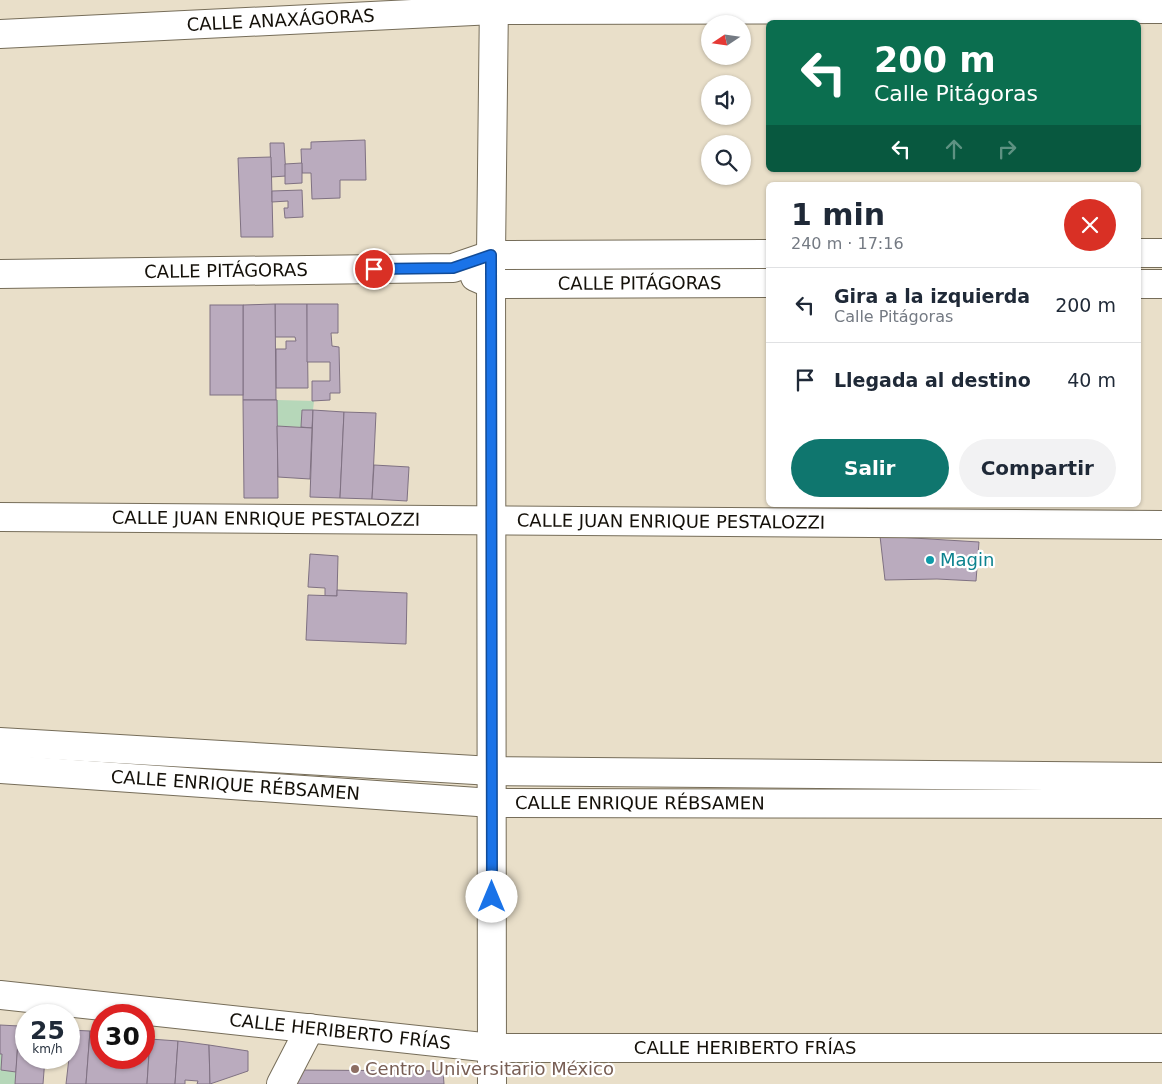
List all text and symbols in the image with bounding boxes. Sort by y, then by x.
street label: CALLE ANAXÁGORAS [186,5,375,35]
north arrow [701,15,751,65]
map controls [701,15,751,185]
icon: left [791,40,856,105]
text: 200 m [874,40,996,80]
button: sound [701,75,751,125]
text: Calle Pitágoras [874,81,1038,106]
button: search [701,135,751,185]
icon: left [887,135,915,163]
icon: ahead [940,135,968,163]
icon: right [993,135,1021,163]
text: 1 min [791,197,885,232]
button: close [1064,199,1116,251]
text: 240 m · 17:16 [791,234,904,253]
pin [353,248,395,290]
icon: arrive [360,255,388,283]
street label: CALLE PITÁGORAS [144,259,308,282]
street label: CALLE PITÁGORAS [558,272,721,294]
text: Gira a la izquierda [834,285,1030,307]
icon: left [791,291,819,319]
text: 200 m [1055,294,1116,316]
text: Calle Pitágoras [834,307,953,326]
icon: arrive [791,366,819,394]
text: Llegada al destino [834,369,1031,391]
text: 40 m [1067,369,1116,391]
button: Salir [791,439,949,497]
button: Compartir [959,439,1116,497]
street label: CALLE JUAN ENRIQUE PESTALOZZI [112,507,420,530]
street label: CALLE JUAN ENRIQUE PESTALOZZI [517,510,825,533]
place label: Magin [940,549,994,570]
marker: Magin [924,554,936,566]
street label: CALLE ENRIQUE RÉBSAMEN [110,766,361,804]
street label: CALLE ENRIQUE RÉBSAMEN [515,792,765,813]
position arrow [465,870,517,922]
speed limit sign: 30 [90,1004,155,1069]
street label: CALLE HERIBERTO FRÍAS [228,1009,452,1053]
text: 25 [30,1016,65,1045]
street label: CALLE HERIBERTO FRÍAS [634,1037,856,1058]
text: km/h [32,1042,63,1056]
place label: Centro Universitario México [365,1058,614,1079]
marker: Centro Universitario México [349,1063,361,1075]

